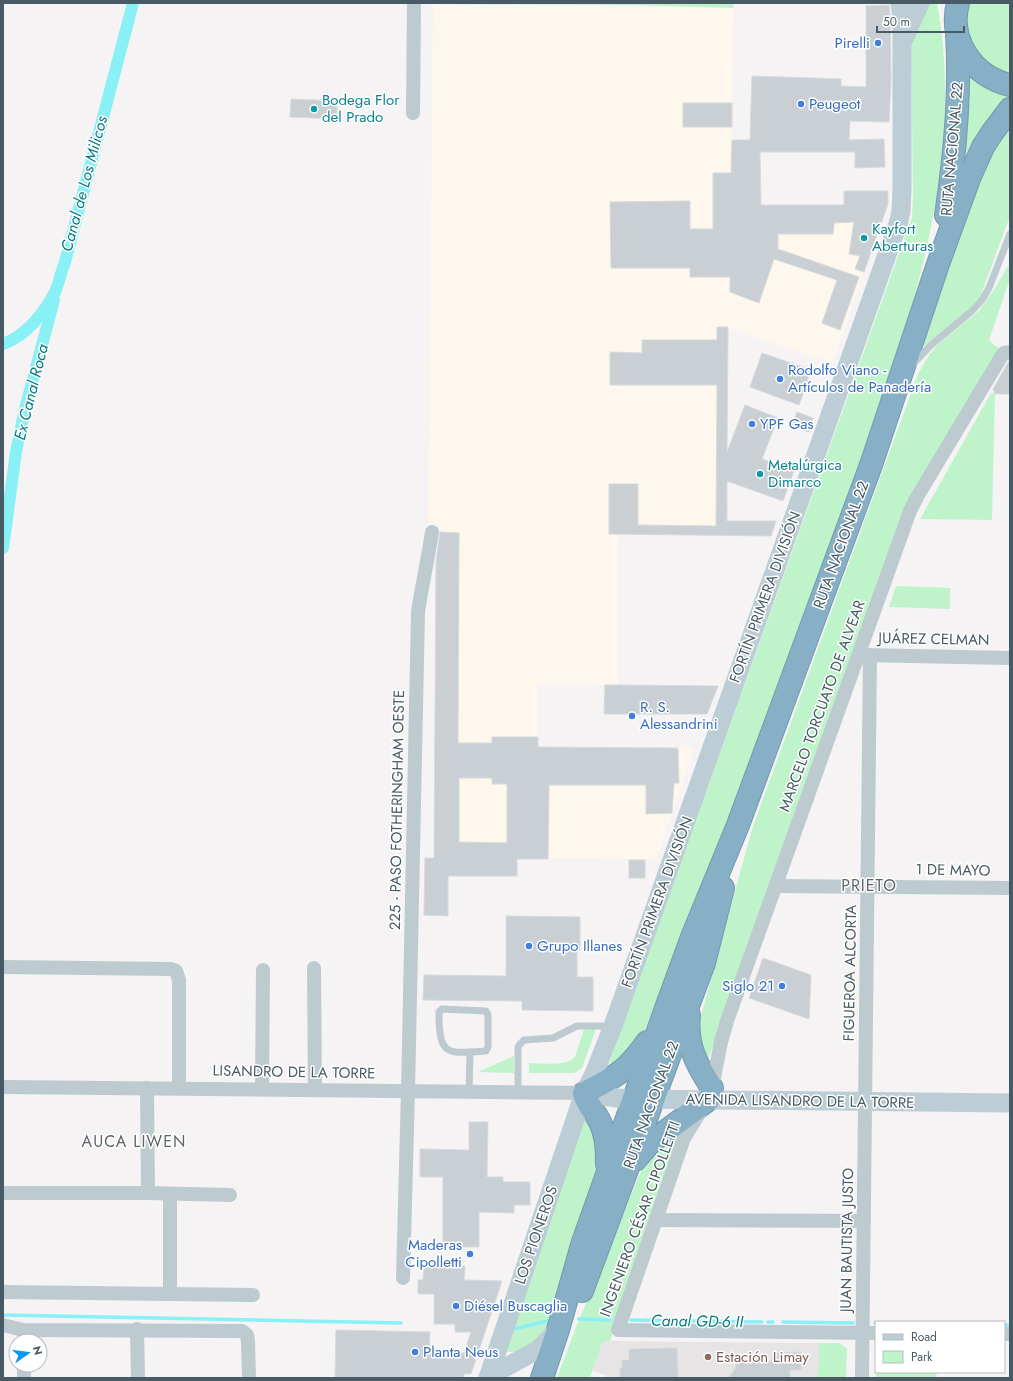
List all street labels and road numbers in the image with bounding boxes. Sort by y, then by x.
street label: RUTA NACIONAL 22 [935,81,969,217]
street label: RUTA NACIONAL 22 [808,478,874,612]
street label: FORTÍN PRIMERA DIVISIÓN [724,508,806,686]
street label: MARCELO TORCUATO DE ALVEAR [773,597,871,815]
street label: JUÁREZ CELMAN [876,627,990,651]
street label: 225 - PASO FOTHERINGHAM OESTE [384,690,410,930]
street label: FORTÍN PRIMERA DIVISIÓN [616,813,698,991]
street label: 1 DE MAYO [915,858,991,882]
street label: FIGUEROA ALCORTA [838,904,862,1042]
street label: RUTA NACIONAL 22 [618,1038,684,1172]
street label: LISANDRO DE LA TORRE [212,1060,376,1084]
street label: AVENIDA LISANDRO DE LA TORRE [685,1088,915,1114]
street label: INGENIERO CÉSAR CIPOLLETTI [594,1118,686,1320]
street label: JUAN BAUTISTA JUSTO [835,1167,859,1314]
street label: LOS PIONEROS [509,1183,563,1287]

